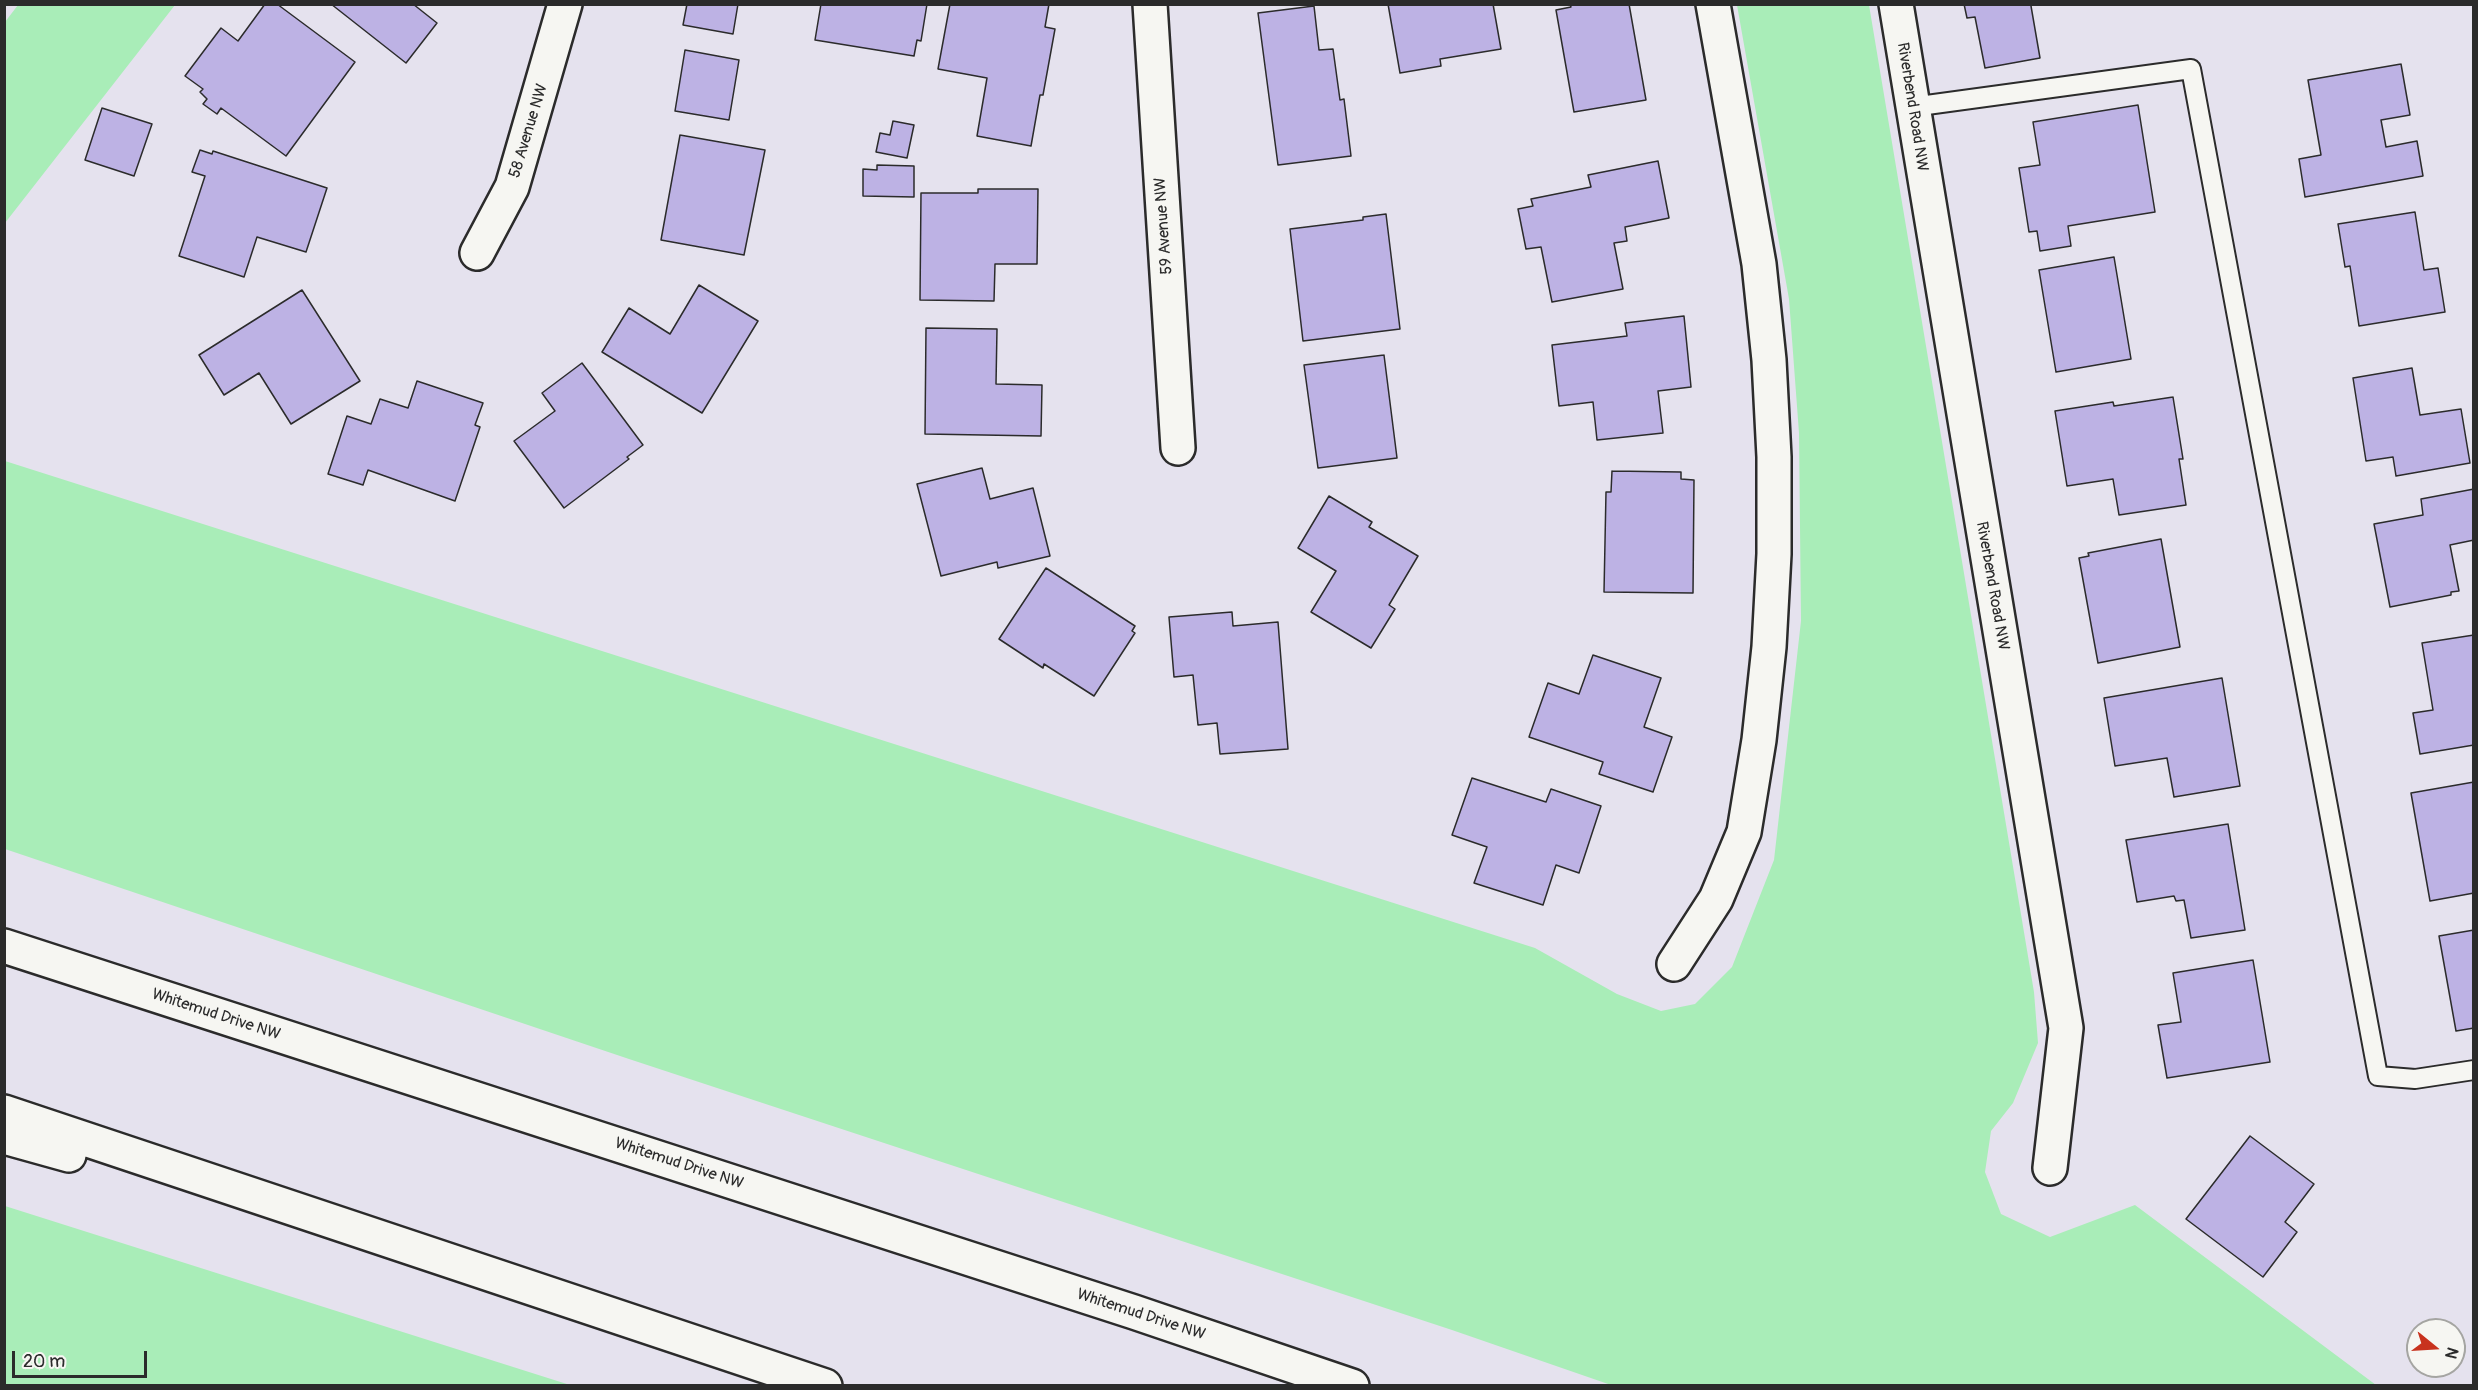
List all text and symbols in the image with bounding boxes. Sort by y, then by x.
street label: Riverbend Road NW [1892,41,1932,173]
street label: 58 Avenue NW [506,82,552,180]
street label: 59 Avenue NW [1151,177,1177,275]
street label: Riverbend Road NW [1971,520,2013,652]
street label: Whitemud Drive NW [149,985,283,1045]
street label: Whitemud Drive NW [612,1134,746,1194]
street label: Whitemud Drive NW [1074,1285,1208,1345]
north arrow [2406,1318,2466,1378]
scale bar [15,1339,150,1377]
text: N [2440,1345,2462,1361]
text: 20 m [23,1350,65,1373]

